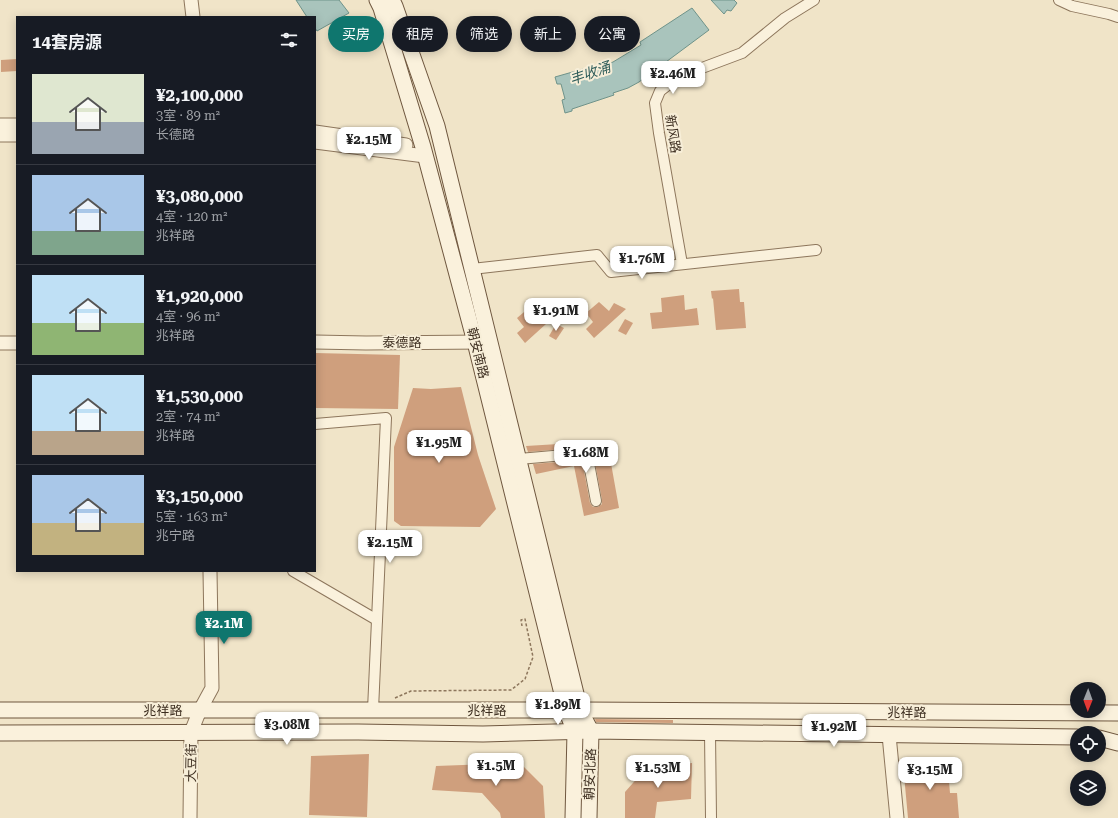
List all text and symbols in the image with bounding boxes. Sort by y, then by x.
chip: 买房 [328,16,384,52]
chip: 租房 [392,16,448,52]
chip: 筛选 [456,16,512,52]
chip: 新上 [520,16,576,52]
chip: 公寓 [584,16,640,52]
icon: filters [278,29,300,51]
text: 14套房源 [32,32,102,52]
water label: 丰收涌 [568,58,614,87]
pin: ¥2.46M [640,61,706,95]
text: ¥2.46M [650,66,696,81]
text: ¥2,100,000 [156,85,243,105]
icon: home [64,90,112,138]
text: 3室 · 89 m² [156,108,220,123]
street label: 新风路 [663,114,683,154]
text: 长德路 [156,127,195,142]
pin: ¥2.15M [336,127,402,161]
text: ¥2.15M [346,132,392,147]
text: ¥3,080,000 [156,186,243,206]
icon: home [64,191,112,239]
text: 4室 · 120 m² [156,209,227,224]
text: 兆祥路 [156,228,195,243]
pin: ¥1.76M [609,246,675,280]
text: ¥1.76M [619,251,665,266]
text: ¥1,920,000 [156,286,243,306]
icon: home [64,291,112,339]
pin: ¥1.91M [523,298,589,332]
text: ¥1.91M [533,303,579,318]
text: 4室 · 96 m² [156,309,220,324]
street label: 朝安南路 [464,326,492,380]
text: 兆祥路 [156,328,195,343]
street label: 泰德路 [382,335,422,350]
text: ¥1,530,000 [156,386,243,406]
icon: home [64,391,112,439]
text: 2室 · 74 m² [156,409,220,424]
text: 兆祥路 [156,428,195,443]
pin: ¥1.95M [406,430,472,464]
text: ¥1.95M [416,435,462,450]
pin: ¥1.68M [553,440,619,474]
text: ¥1.68M [563,445,609,460]
text: ¥3,150,000 [156,486,243,506]
icon: home [64,491,112,539]
text: 5室 · 163 m² [156,509,227,524]
text: 兆宁路 [156,528,195,543]
pin: ¥2.15M [357,530,423,564]
text: ¥2.15M [367,535,413,550]
pin: ¥2.1M [196,611,252,645]
text: ¥2.1M [205,616,243,631]
north arrow [1070,682,1106,718]
map controls [1070,682,1106,806]
pin: ¥1.89M [525,692,591,726]
text: ¥1.89M [535,697,581,712]
street label: 兆祥路 [143,703,183,718]
street label: 兆祥路 [467,703,507,718]
street label: 兆祥路 [887,705,927,720]
pin: ¥3.08M [254,712,320,746]
pin: ¥1.92M [801,714,867,748]
text: ¥3.08M [264,717,310,732]
text: ¥1.92M [811,719,857,734]
button: locate [1070,726,1106,762]
street label: 大豆街 [183,743,199,783]
street label: 朝安北路 [582,748,598,800]
pin: ¥1.5M [468,753,524,787]
pin: ¥1.53M [625,755,691,789]
pin: ¥3.15M [897,757,963,791]
text: ¥1.5M [477,758,515,773]
text: ¥1.53M [635,760,681,775]
text: ¥3.15M [907,762,953,777]
button: layers [1070,770,1106,806]

